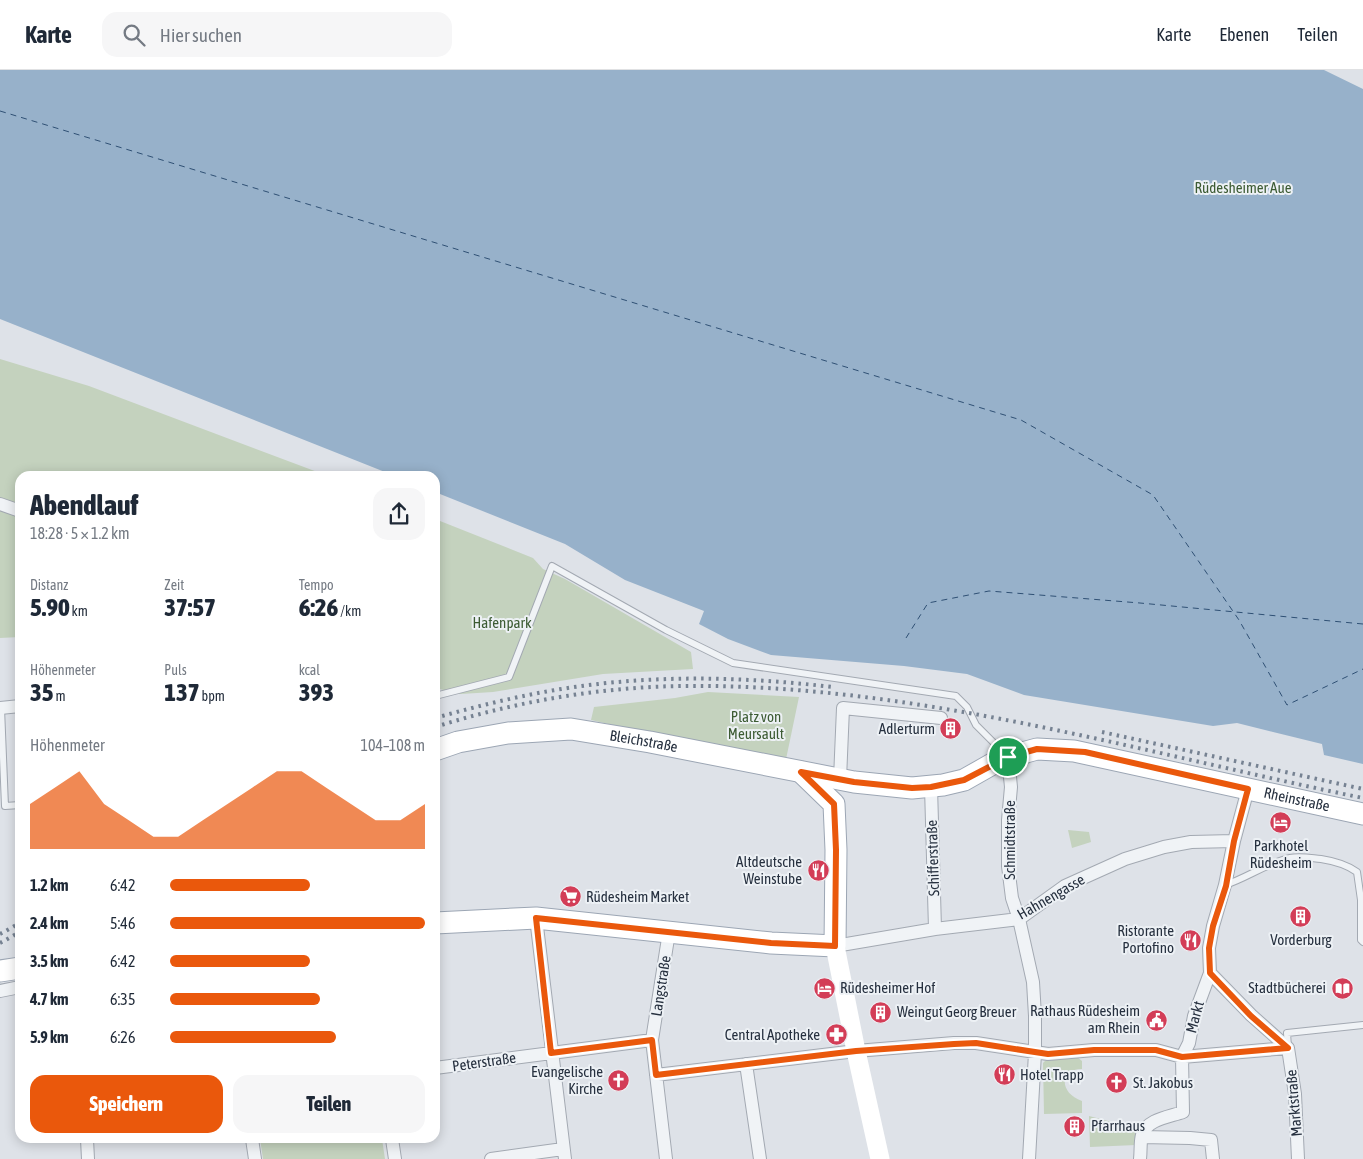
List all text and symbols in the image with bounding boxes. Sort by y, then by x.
search box [102,12,452,57]
text: Karte [25,21,72,48]
icon: search [120,21,148,49]
text: Hier suchen [160,24,242,46]
text: Karte [1156,24,1191,45]
text: Ebenen [1219,24,1269,45]
text: Teilen [1297,24,1338,45]
park label: Rüdesheimer Aue [1195,179,1292,196]
button: share [373,488,425,540]
text: Abendlauf [30,489,138,521]
text: 18:28 · 5 × 1.2 km [30,524,130,542]
text: Distanz [30,577,68,593]
text: Zeit [164,577,184,593]
text: Tempo [299,577,334,593]
text: 5.90 [30,593,70,621]
text: 37:57 [164,593,216,621]
text: 6:26 [299,593,338,621]
text: km [70,603,88,619]
text: /km [338,603,361,619]
park label: Hafenpark [472,614,532,631]
text: Höhenmeter [30,662,95,678]
text: Puls [164,662,187,678]
text: kcal [299,662,320,678]
text: 35 [30,678,54,706]
text: 137 [164,678,200,706]
text: 393 [299,678,334,706]
text: m [54,688,66,704]
text: bpm [200,688,225,704]
park label: Platz von Meursault [728,708,784,742]
building icon: Adlerturm [939,717,963,741]
place label: Adlerturm [879,720,935,737]
street label: Bleichstraße [609,727,679,755]
text: Höhenmeter [30,736,105,754]
text: 104–108 m [361,736,425,754]
pin [987,736,1029,778]
icon: arrive [994,743,1022,771]
street label: Rheinstraße [1262,784,1332,815]
street label: Schmidtstraße [1001,800,1018,880]
hotel icon: Parkhotel Rüdesheim [1269,811,1293,835]
street label: Schifferstraße [923,819,942,897]
place label: Parkhotel Rüdesheim [1250,837,1312,871]
place label: Altdeutsche Weinstube [736,853,802,887]
restaurant icon: Altdeutsche Weinstube [806,859,830,883]
street label: Hahnengasse [1014,870,1088,923]
text: 1.2 km [30,876,69,894]
text: 6:42 [110,876,135,894]
supermarket icon: Rüdesheim Market [558,885,582,909]
place label: Rüdesheim Market [586,888,689,905]
building icon: Vorderburg [1289,905,1313,929]
text: 2.4 km [30,914,69,932]
text: 5:46 [110,914,135,932]
place label: Ristorante Portofino [1117,922,1174,956]
restaurant icon: Ristorante Portofino [1178,928,1202,952]
place label: Vorderburg [1270,931,1332,948]
text: 3.5 km [30,952,69,970]
text: 6:42 [110,952,135,970]
street label: Langstraße [647,954,674,1017]
hotel icon: Rüdesheimer Hof [812,976,836,1000]
library icon: Stadtbücherei [1330,976,1354,1000]
place label: Rüdesheimer Hof [840,979,936,996]
place label: Stadtbücherei [1248,979,1326,996]
text: 4.7 km [30,990,69,1008]
text: 6:35 [110,990,135,1008]
street label: Markt [1182,999,1207,1035]
building icon: Weingut Georg Breuer [869,1000,893,1024]
place label: Rathaus Rüdesheim am Rhein [1030,1002,1140,1036]
place label: Weingut Georg Breuer [897,1003,1017,1020]
public building icon: Rathaus Rüdesheim am Rhein [1144,1008,1168,1032]
pharmacy icon: Central Apotheke [824,1023,848,1047]
place label: Central Apotheke [725,1026,820,1043]
text: 5.9 km [30,1028,69,1046]
text: 6:26 [110,1028,135,1046]
street label: Peterstraße [451,1049,517,1074]
place label: Evangelische Kirche [531,1063,603,1097]
restaurant icon: Hotel Trapp [992,1063,1016,1087]
place label: Hotel Trapp [1020,1066,1084,1083]
church icon: Evangelische Kirche [607,1069,631,1093]
street label: Marktstraße [1282,1069,1305,1137]
church icon: St. Jakobus [1105,1071,1129,1095]
place label: St. Jakobus [1133,1074,1193,1091]
button: Speichern [30,1075,223,1133]
button: Teilen [233,1075,425,1133]
building icon: Pfarrhaus [1063,1114,1087,1138]
place label: Pfarrhaus [1091,1117,1145,1134]

